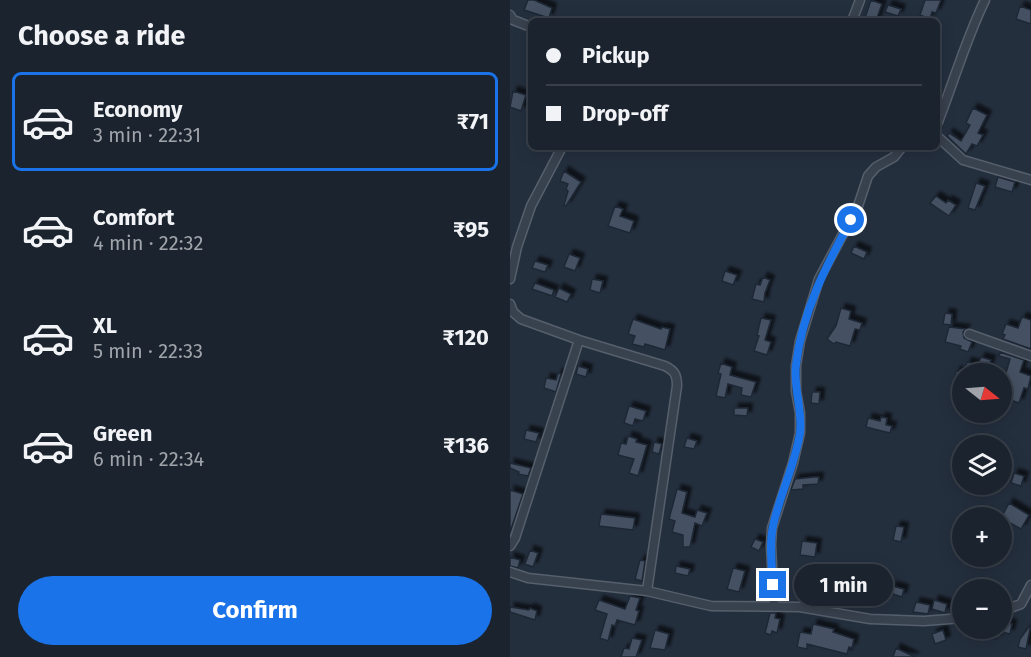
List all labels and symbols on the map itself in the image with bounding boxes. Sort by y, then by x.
route start [837,206,864,233]
north arrow [952,363,1012,423]
callout: 1 min [794,564,893,606]
route end [759,571,786,598]

